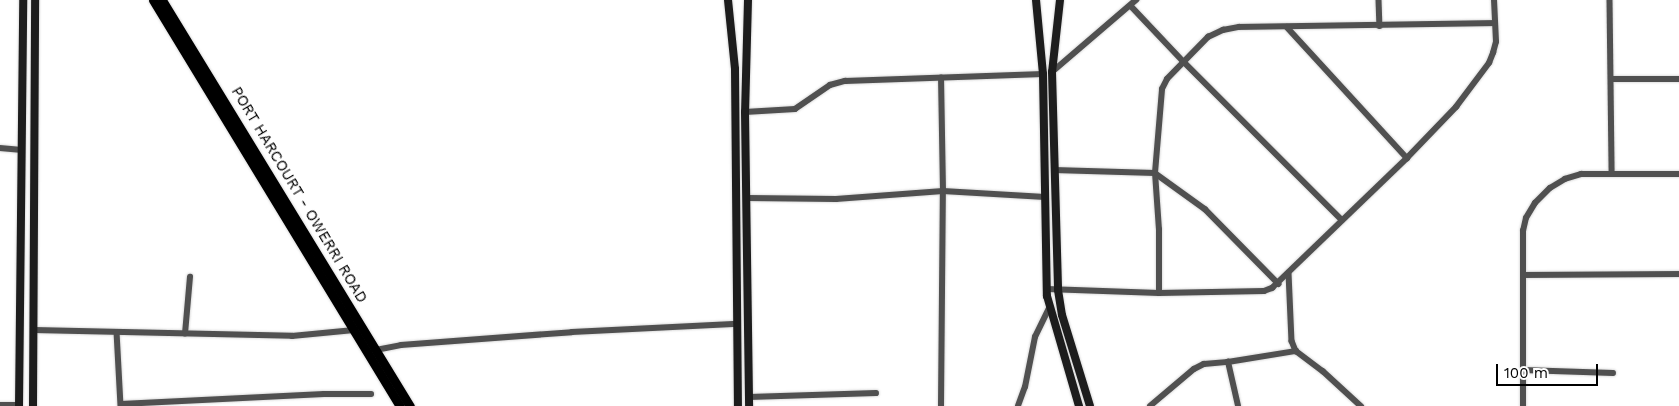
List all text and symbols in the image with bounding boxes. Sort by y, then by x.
street label: PORT HARCOURT - OWERRI ROAD [227,83,371,307]
scale bar [1499,354,1602,386]
text: 100 m [1504,364,1548,382]

